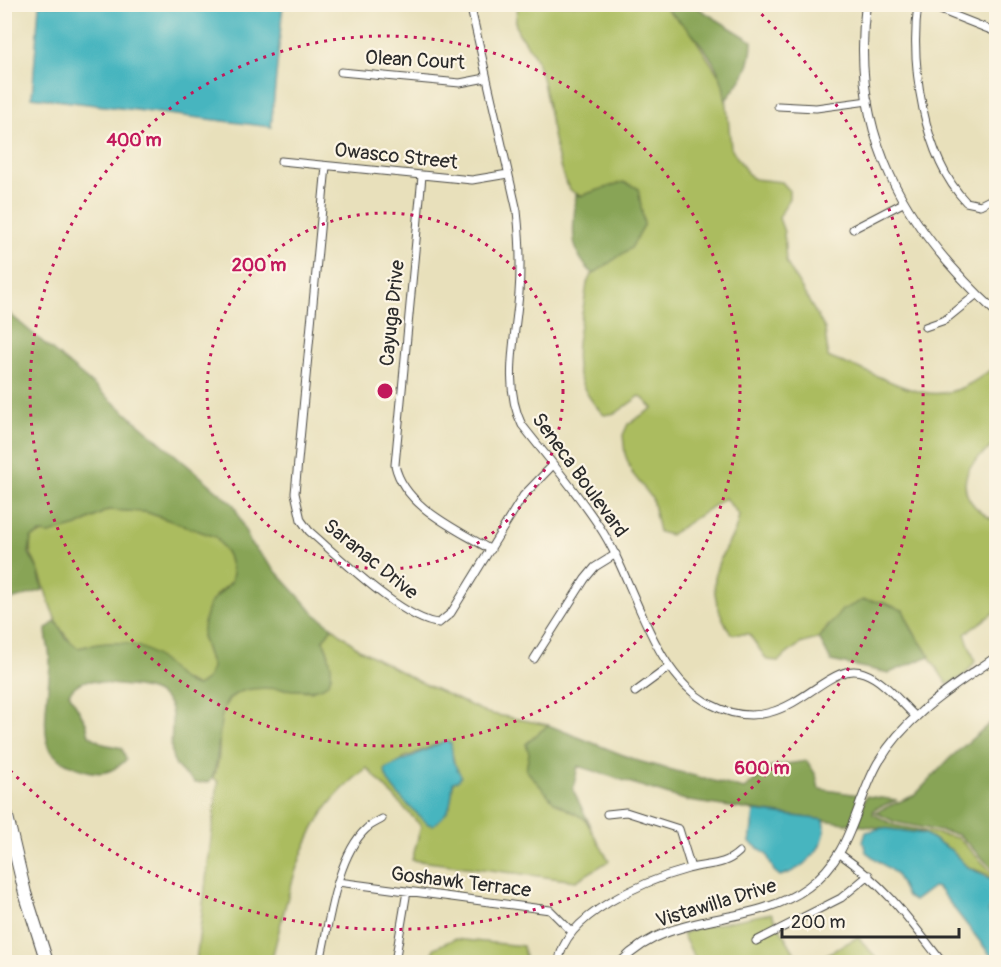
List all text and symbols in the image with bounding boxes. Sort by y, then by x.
street label: Olean Court [364,45,467,75]
text: 400 m [107,129,161,152]
street label: Owasco Street [333,137,460,175]
text: 200 m [232,254,286,277]
street label: Cayuga Drive [374,259,410,367]
centre of rings [375,381,395,401]
street label: Seneca Boulevard [526,408,634,542]
street label: Saranac Drive [319,513,424,605]
text: 600 m [735,757,789,780]
street label: Goshawk Terrace [389,861,533,903]
street label: Vistawilla Drive [653,873,779,933]
scale bar [782,901,959,939]
text: 200 m [791,911,846,934]

